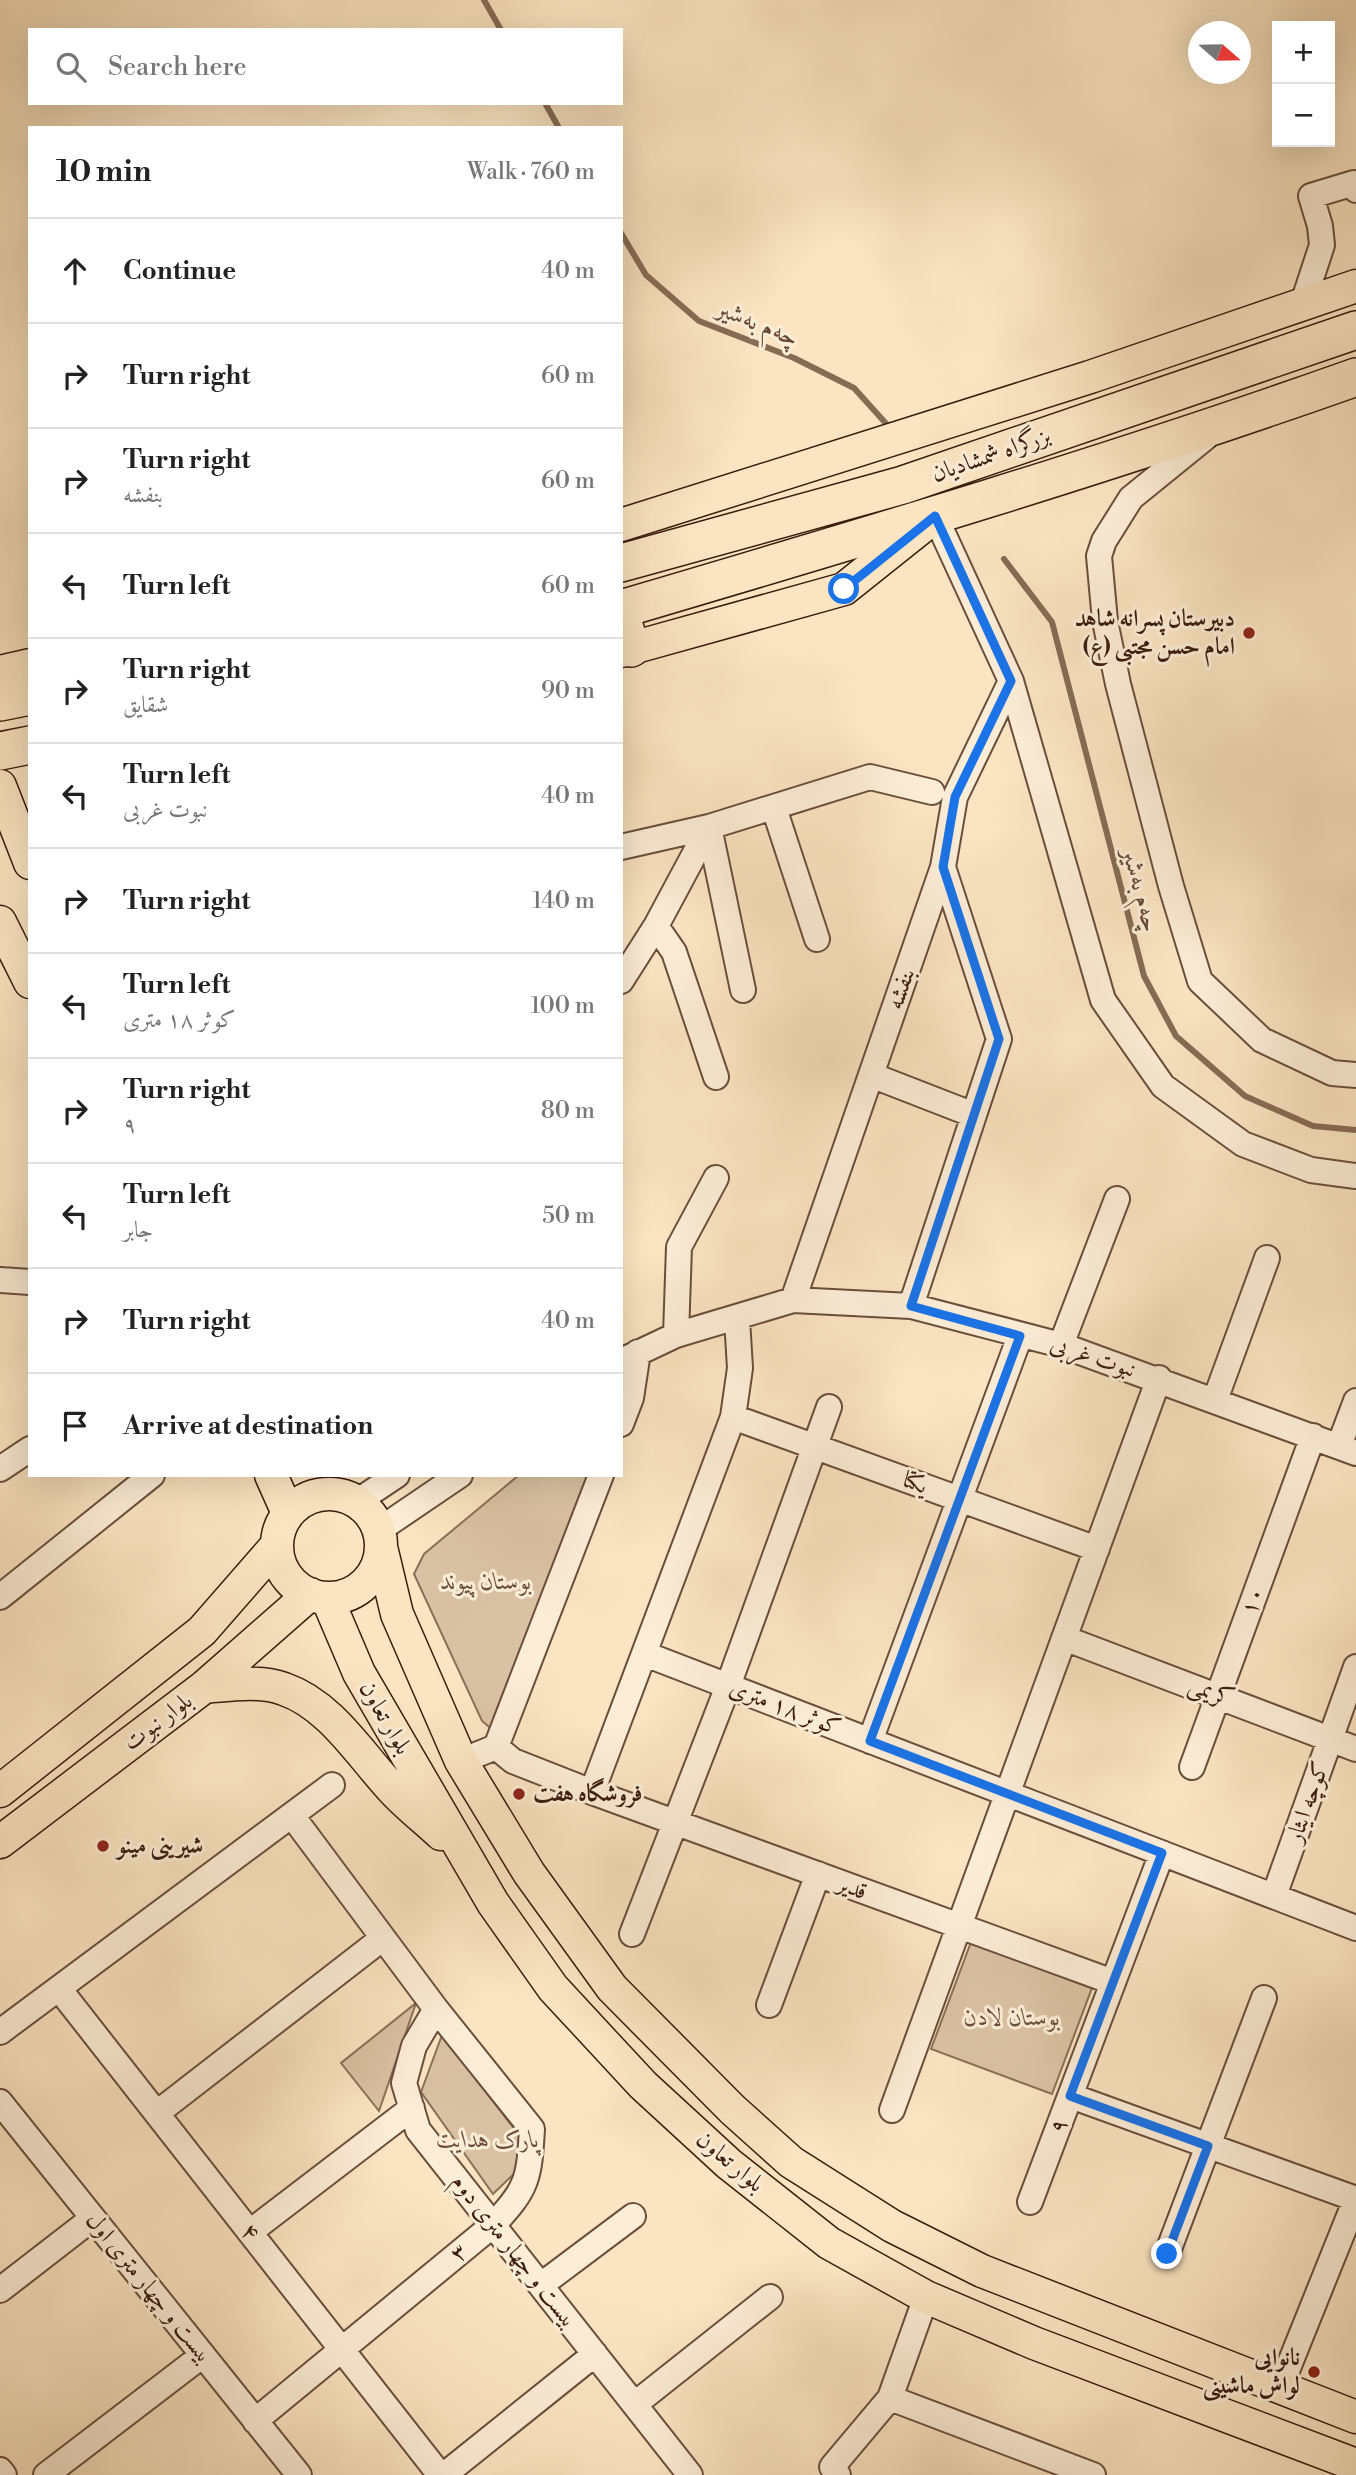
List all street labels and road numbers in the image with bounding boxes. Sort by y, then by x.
street label: بزرگراه شمشادیان [927,419,1054,489]
street label: بنفشه [880,964,922,1014]
street label: نبوت غربی [1046,1329,1140,1386]
street label: یکتا [898,1465,933,1502]
street label: ۱۰ [1234,1583,1272,1619]
street label: کریمی [1183,1670,1238,1715]
street label: کوثر ۱۸ متری [725,1673,845,1743]
street label: بلوار تعاون [352,1676,418,1760]
street label: بلوار نبوت [117,1686,199,1758]
street label: کوچه ایثار [1279,1757,1337,1849]
street label: قدیر [830,1868,871,1907]
street label: ۹ [1042,2114,1076,2138]
street label: بلوار تعاون [690,2125,770,2199]
street label: بیست و چهار متری دوم [440,2168,584,2337]
street label: بیست و چهار متری اول [79,2206,219,2370]
street label: ۴ [234,2217,266,2247]
street label: ۳ [444,2237,474,2269]

